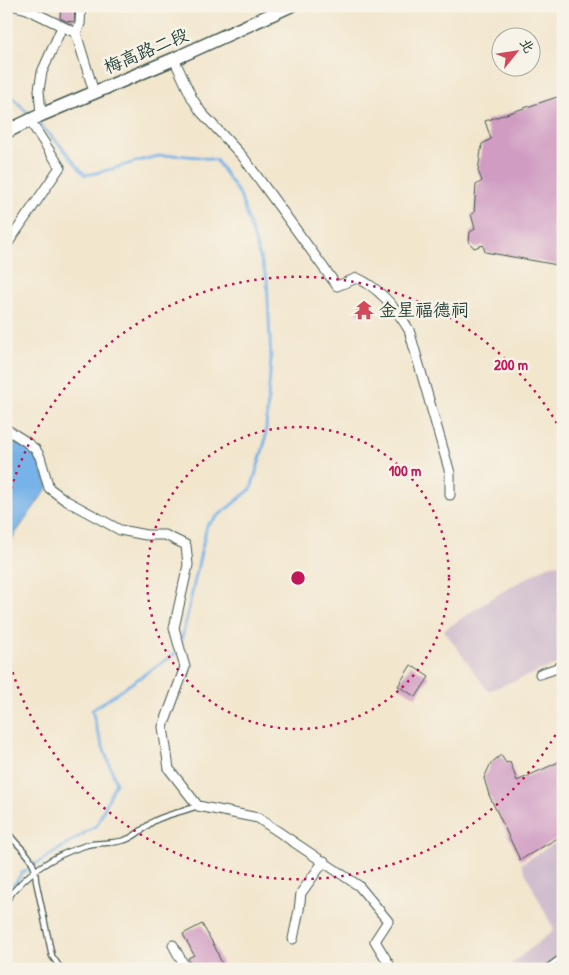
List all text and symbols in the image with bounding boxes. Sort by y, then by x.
street label: 梅高路二段 [99,21,192,80]
north arrow [492,28,542,78]
text: 北 [516,34,539,56]
place label: 金星福德祠 [379,297,469,322]
temple icon: 金星福德祠 [353,299,375,321]
text: 200 m [494,354,528,375]
text: 100 m [389,460,421,481]
centre of rings [289,569,307,587]

